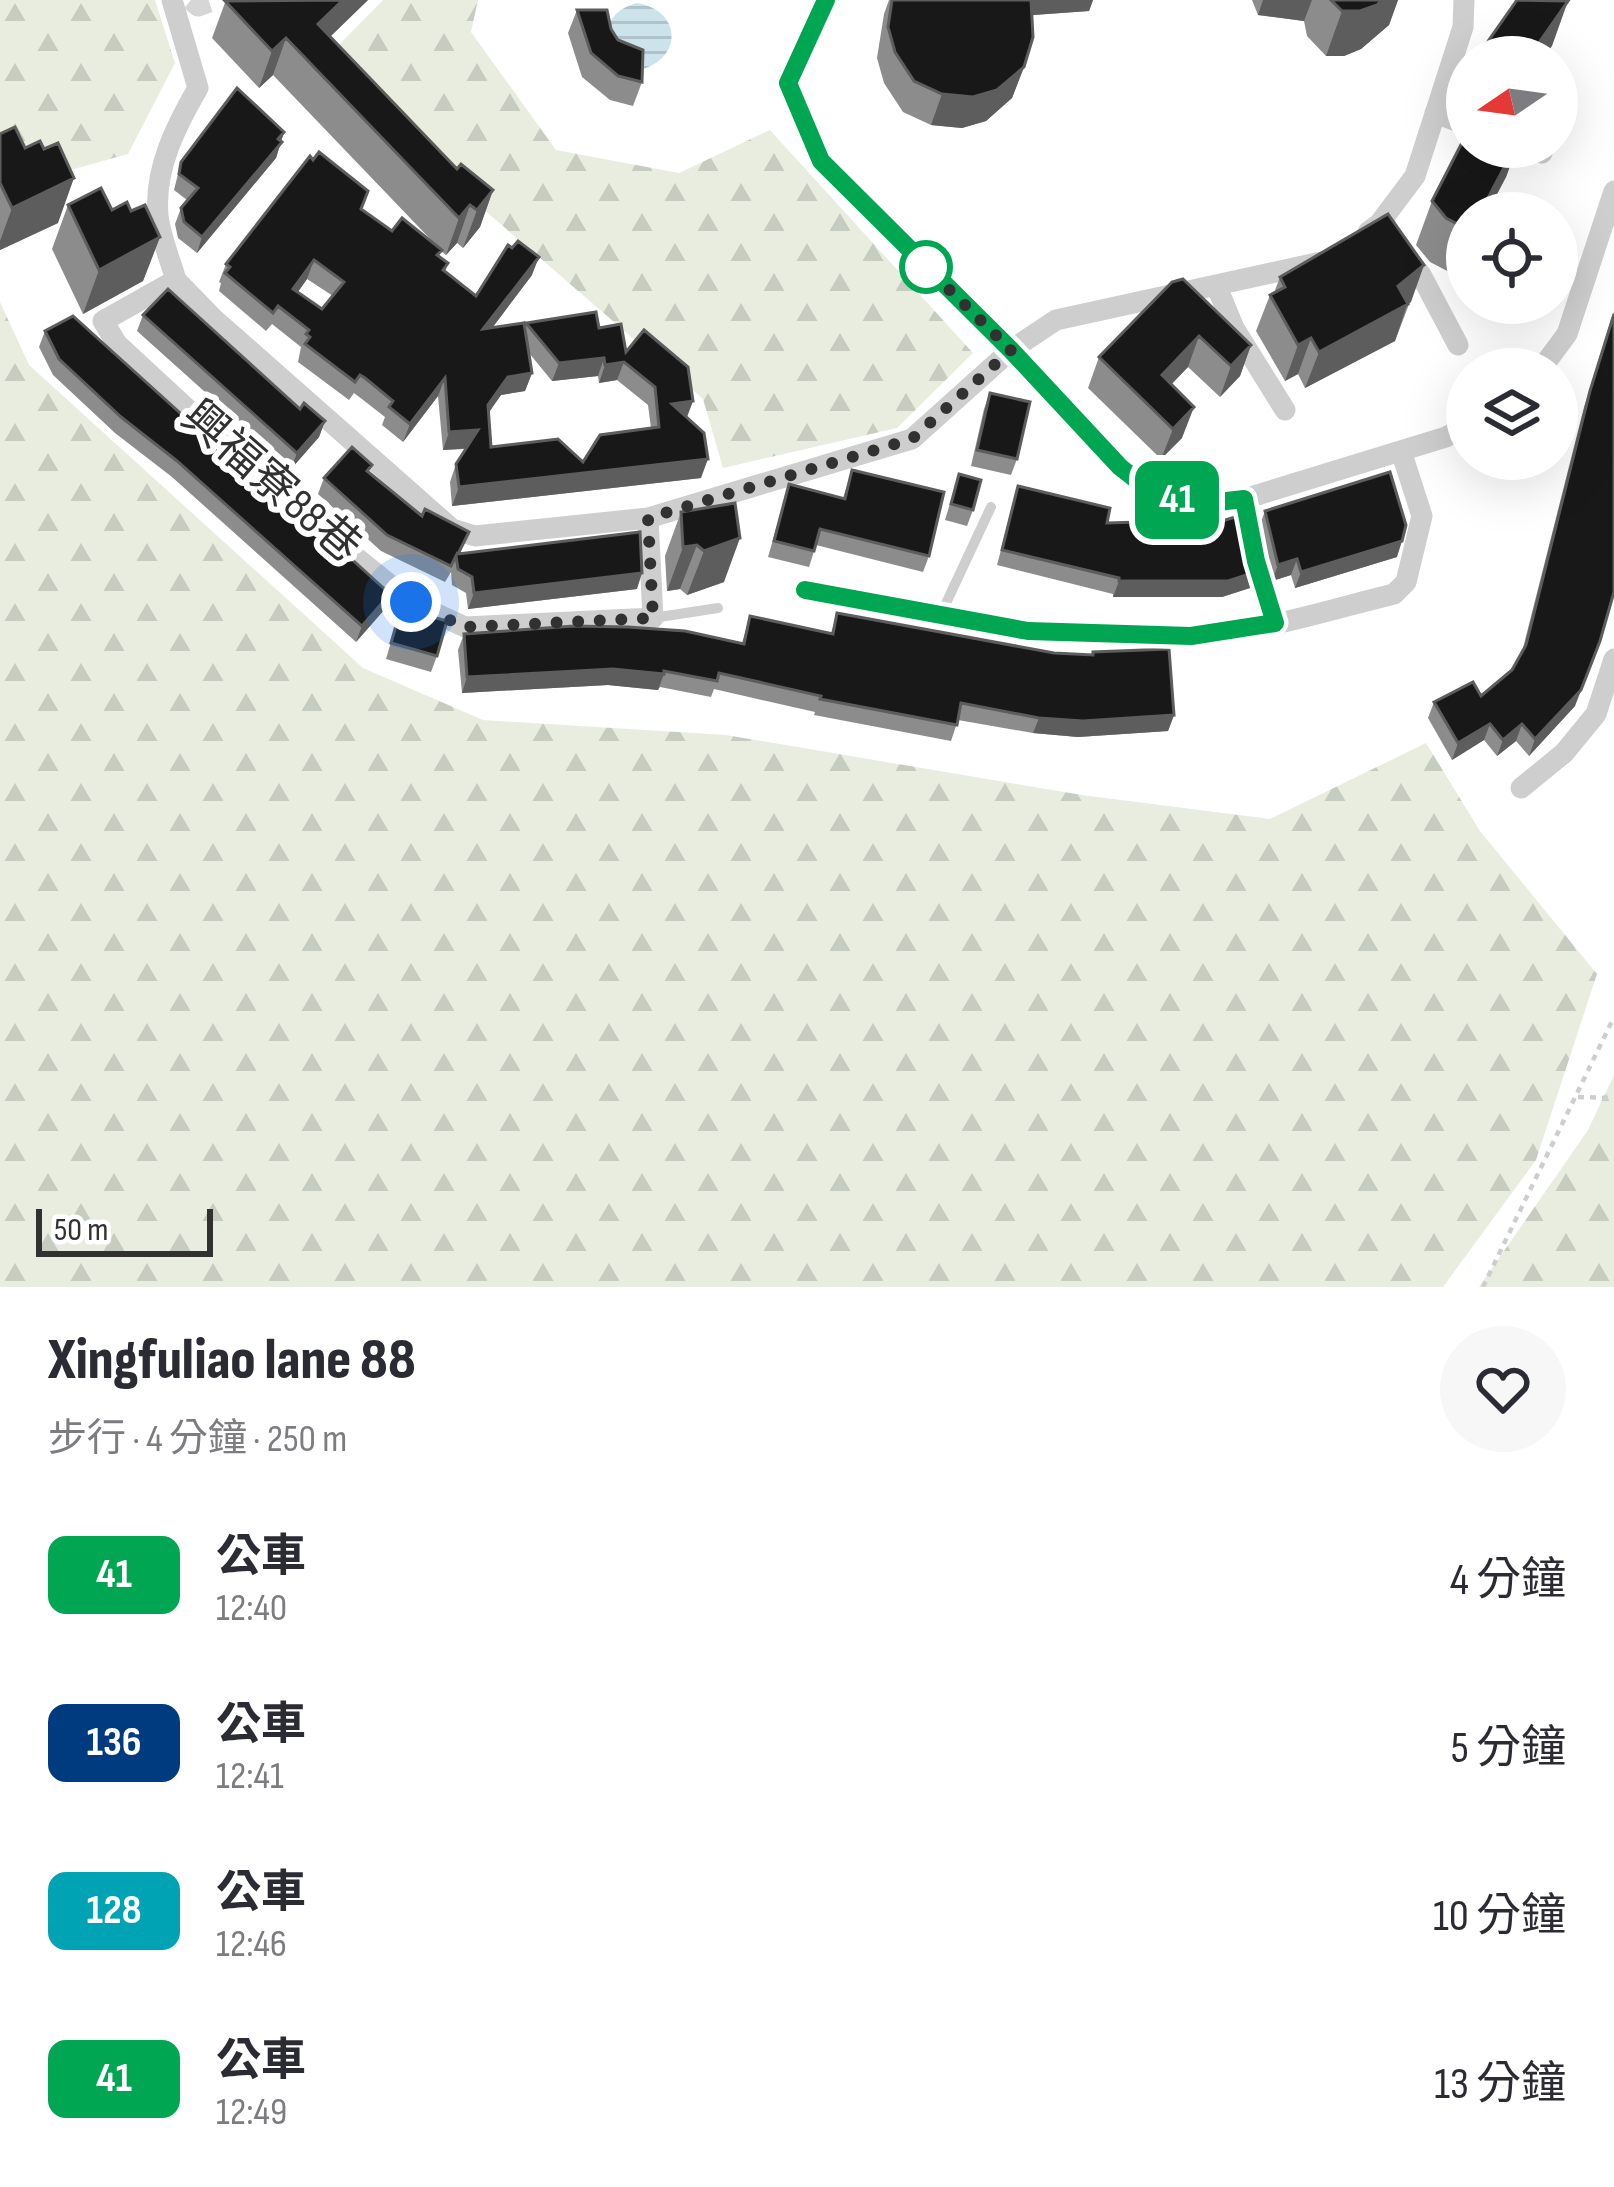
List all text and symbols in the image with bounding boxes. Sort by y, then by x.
north arrow [1446,36,1578,168]
map controls [1446,36,1578,480]
button: locate [1446,192,1578,324]
unlabelled marker [901,242,951,292]
button: layers [1446,348,1578,480]
street label: 興福寮88巷 [170,389,372,575]
line badge: 41 [1123,461,1231,539]
text: 41 [1159,474,1195,525]
your location [381,572,441,632]
scale bar [36,1203,213,1256]
text: 50 m [54,1210,108,1250]
button: heart [1440,1326,1566,1452]
text: Xingfuliao lane 88 [48,1327,416,1395]
text: 步行 · 4 分鐘 · 250 m [48,1416,347,1463]
text: 公車 [216,1530,306,1585]
text: 41 [96,1549,132,1600]
text: 4 分鐘 [1450,1553,1566,1608]
text: 12:40 [216,1585,287,1632]
text: 公車 [216,1698,306,1753]
text: 136 [86,1717,142,1768]
text: 5 分鐘 [1451,1721,1566,1776]
text: 12:41 [216,1753,284,1800]
text: 公車 [216,1866,306,1921]
text: 128 [86,1885,142,1936]
text: 10 分鐘 [1433,1889,1566,1944]
text: 12:46 [216,1921,287,1968]
text: 公車 [216,2034,306,2089]
text: 41 [96,2053,132,2104]
text: 13 分鐘 [1434,2057,1566,2112]
text: 12:49 [216,2089,287,2136]

